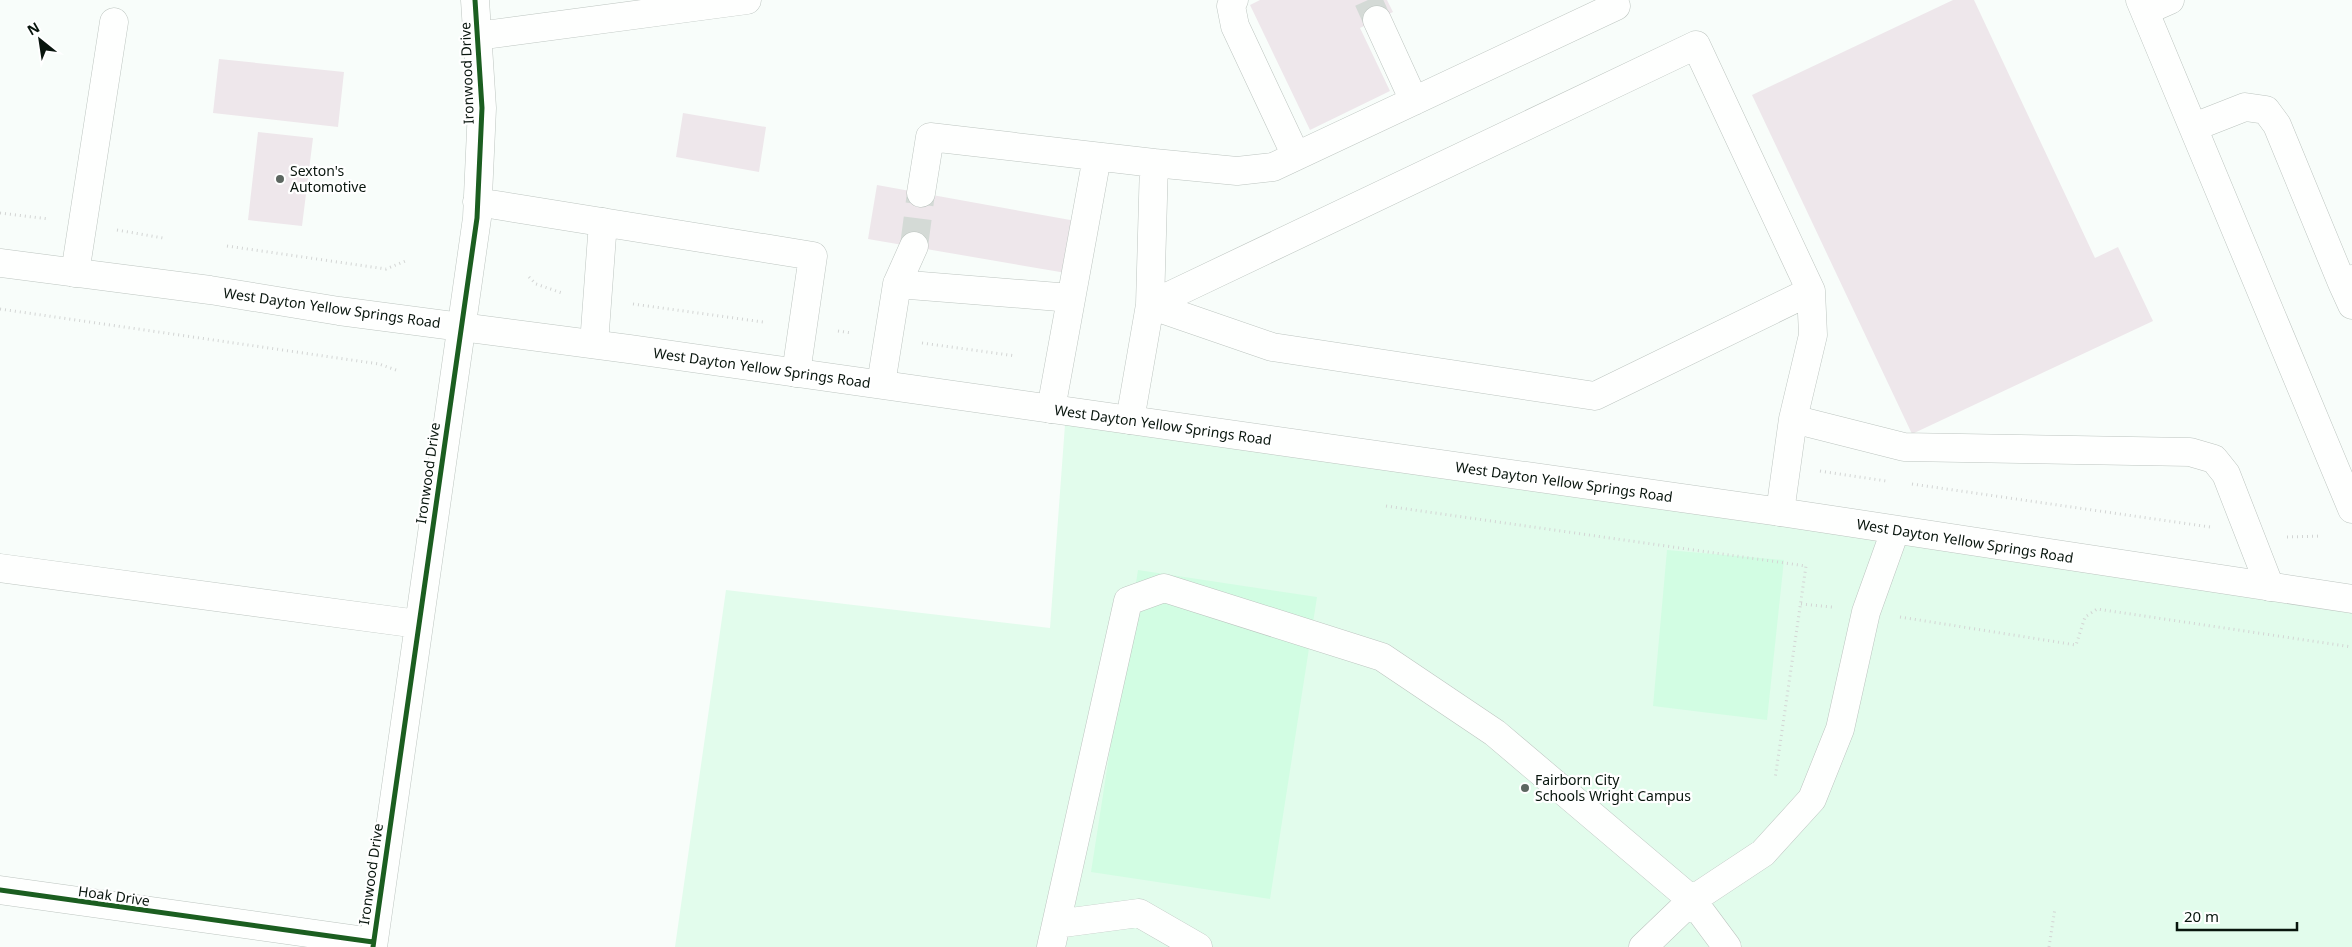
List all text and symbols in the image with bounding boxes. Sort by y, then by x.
north arrow [15,15,65,65]
text: N [24,17,43,39]
street label: Ironwood Drive [455,22,478,124]
place label: Sexton's Automotive [290,161,366,196]
marker: Sexton's Automotive [274,173,286,185]
street label: West Dayton Yellow Springs Road [222,283,442,332]
street label: West Dayton Yellow Springs Road [652,343,872,392]
street label: West Dayton Yellow Springs Road [1053,400,1273,449]
street label: Ironwood Drive [411,421,444,525]
street label: West Dayton Yellow Springs Road [1454,457,1674,506]
street label: West Dayton Yellow Springs Road [1855,514,2075,567]
place label: Fairborn City Schools Wright Campus [1535,770,1691,805]
marker: Fairborn City Schools Wright Campus [1519,782,1531,794]
street label: Ironwood Drive [354,822,387,926]
street label: Hoak Drive [77,881,151,910]
scale bar [2177,900,2297,932]
text: 20 m [2184,906,2219,926]

